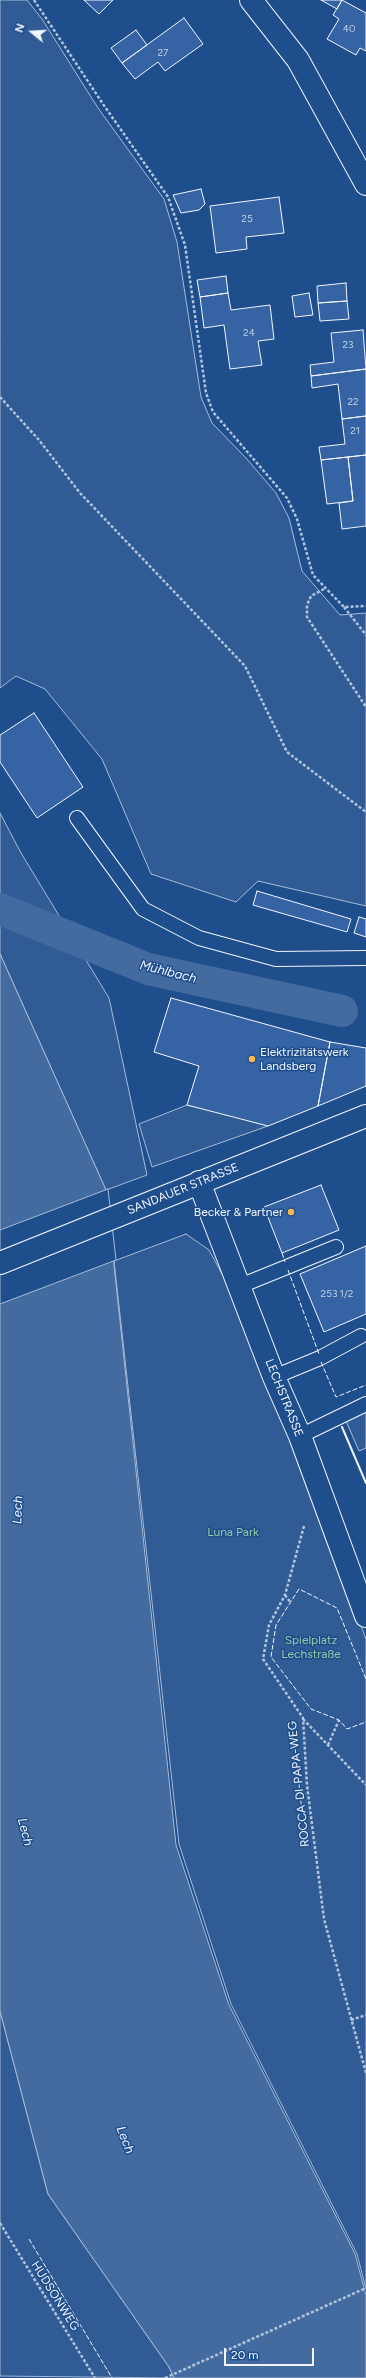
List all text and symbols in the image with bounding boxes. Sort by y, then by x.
north arrow [12,12,52,52]
text: N [13,22,28,34]
house number: 40 [343,23,355,35]
house number: 27 [158,47,168,59]
house number: 25 [241,213,253,225]
house number: 24 [243,327,255,339]
house number: 23 [342,339,354,351]
house number: 22 [347,396,359,408]
house number: 21 [350,425,360,437]
water label: Mühlbach [138,957,198,987]
place label: Elektrizitätswerk Landsberg [260,1045,349,1073]
marker: Elektrizitätswerk Landsberg [247,1054,257,1064]
street label: SANDAUER STRASSE [125,1160,241,1218]
place label: Becker & Partner [194,1205,283,1219]
marker: Becker & Partner [286,1207,296,1217]
house number: 253 1/2 [321,1288,353,1300]
street label: LECHSTRASSE [262,1357,306,1439]
water label: Lech [10,1496,26,1524]
park label: Luna Park [207,1525,259,1539]
park label: Spielplatz Lechstraße [281,1633,341,1661]
street label: ROCCA-DI-PAPA-WEG [285,1720,313,1848]
water label: Lech [14,1816,36,1848]
water label: Lech [112,2124,138,2156]
street label: HUDSONWEG [28,2258,82,2334]
scale bar [226,2340,316,2366]
text: 20 m [231,2348,259,2362]

